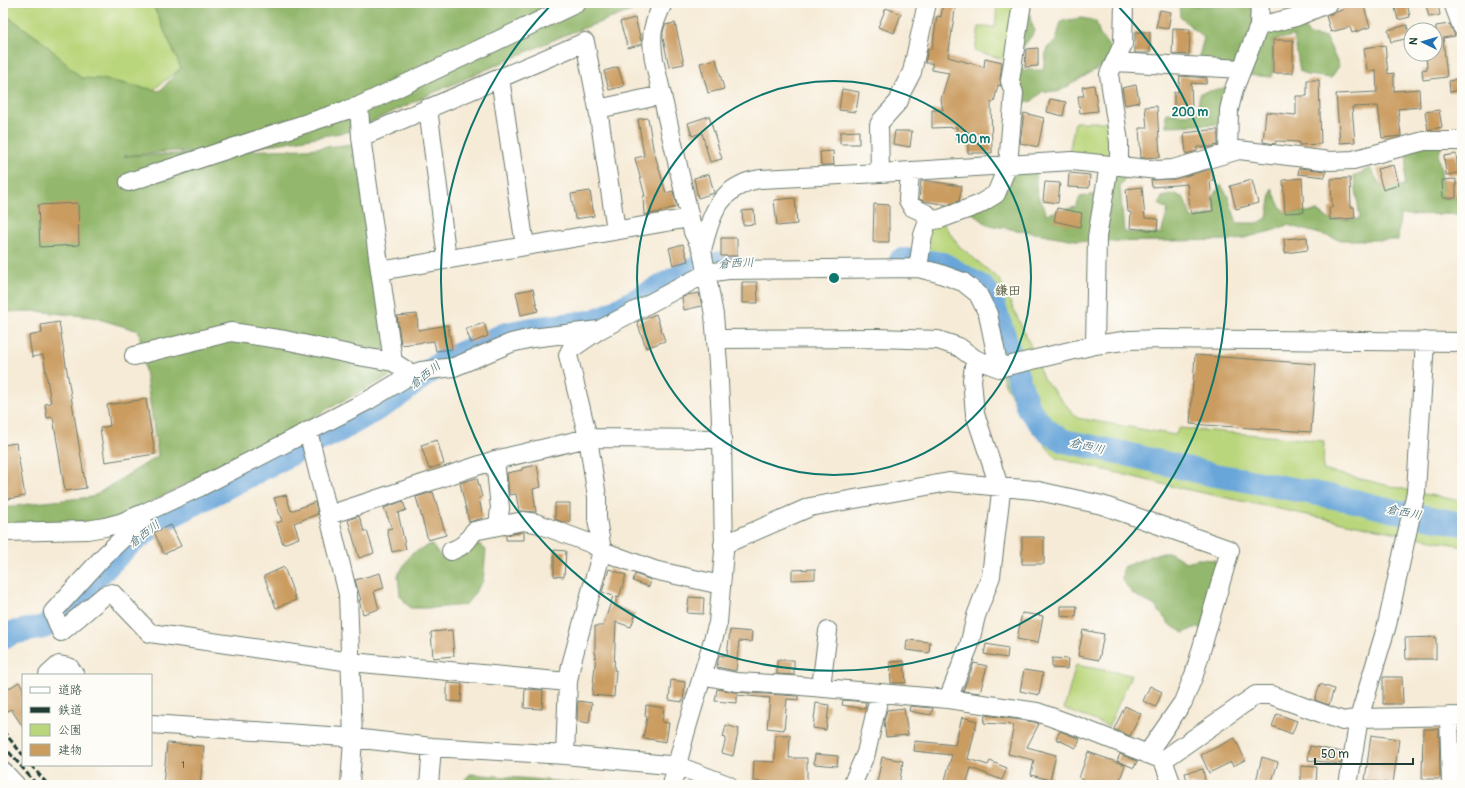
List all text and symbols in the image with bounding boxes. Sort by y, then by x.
north arrow [1403,22,1443,62]
text: N [1407,36,1420,45]
text: 200 m [1172,105,1209,120]
text: 100 m [956,132,991,147]
water label: 倉西川 [718,255,754,272]
centre of rings [827,271,841,285]
district label: 鎌田 [995,283,1021,299]
water label: 倉西川 [407,358,444,392]
water label: 倉西川 [1068,435,1106,458]
water label: 倉西川 [1385,502,1423,523]
water label: 倉西川 [125,518,163,551]
legend [22,674,152,766]
text: 道路 [58,683,82,698]
text: 鉄道 [58,703,82,718]
text: 公園 [58,723,82,738]
scale bar [1315,740,1413,766]
text: 建物 [58,743,82,758]
text: 50 m [1321,747,1349,762]
house number: 1 [181,760,185,771]

